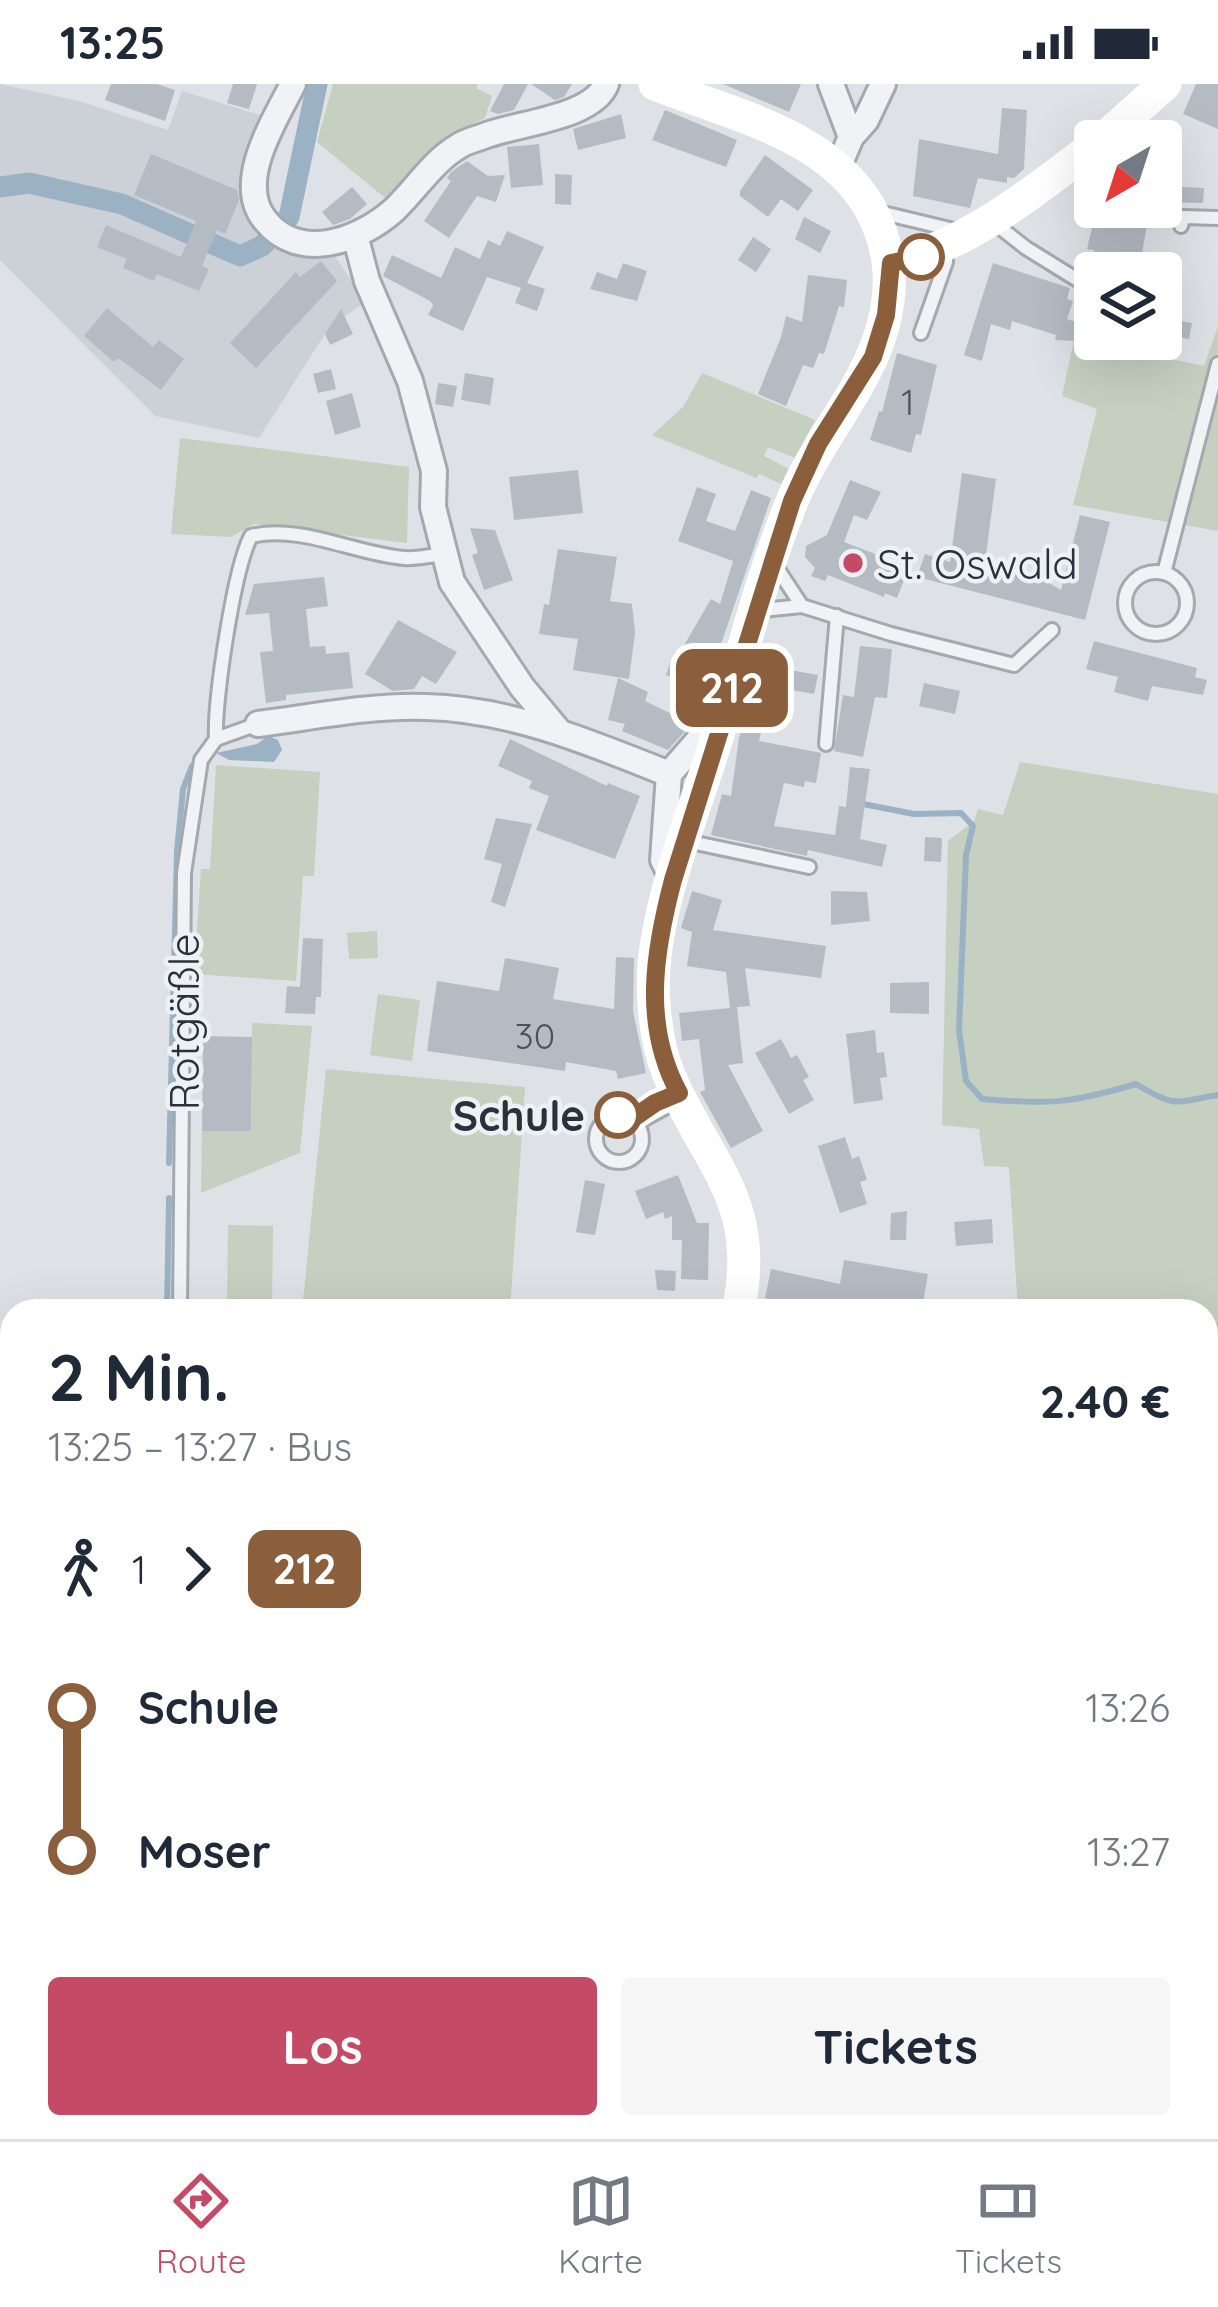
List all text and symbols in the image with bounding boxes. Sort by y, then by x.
text: 13:25 [60,14,165,70]
north arrow [1074,120,1182,228]
map controls [1074,120,1182,360]
unlabelled marker [899,235,943,279]
button: layers [1074,252,1182,360]
house number: 1 [901,379,915,424]
place label: St. Oswald [877,537,1078,590]
marker: St. Oswald [840,550,866,576]
line badge: 212 [663,649,801,727]
text: 212 [700,661,764,714]
street label: Rotgäßle [157,933,210,1111]
house number: 30 [515,1013,555,1058]
place label: Schule [453,1089,585,1142]
marker: Schule [596,1093,640,1137]
text: 2 Min. [48,1335,229,1418]
text: 2.40 € [1040,1373,1170,1429]
text: 13:25 – 13:27 · Bus [48,1422,352,1471]
icon: walk [48,1536,114,1602]
icon: forward [164,1536,230,1602]
text: 212 [272,1542,337,1595]
text: 1 [132,1545,146,1594]
text: Schule [138,1679,279,1735]
text: 13:26 [1085,1683,1170,1732]
text: Moser [138,1823,271,1879]
text: 13:27 [1087,1827,1170,1876]
button: Los [48,1977,597,2115]
button: Tickets [621,1977,1170,2115]
tab: Route [156,2168,246,2281]
tab: Karte [558,2168,643,2281]
tab: Tickets [955,2168,1062,2281]

